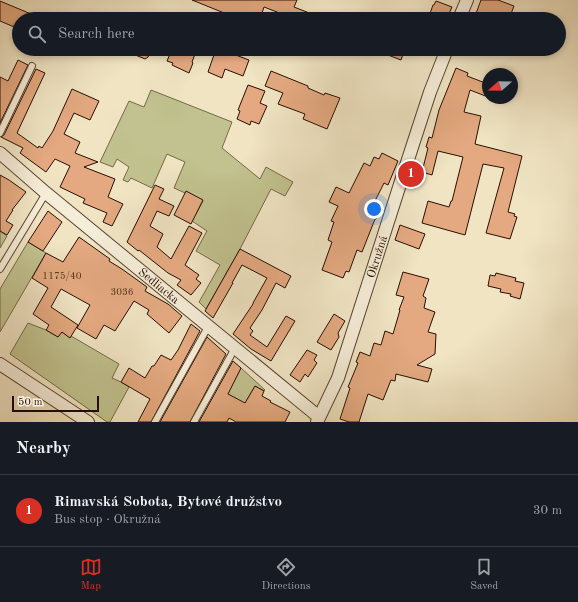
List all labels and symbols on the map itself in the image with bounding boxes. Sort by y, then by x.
north arrow [482,68,518,104]
pin: 1 [398,159,424,189]
your location [364,199,384,219]
street label: Okružná [365,234,390,280]
street label: Sedliacka [135,266,181,307]
house number: 1175/40 [42,271,82,281]
house number: 3036 [110,287,134,297]
scale bar [12,394,99,413]

